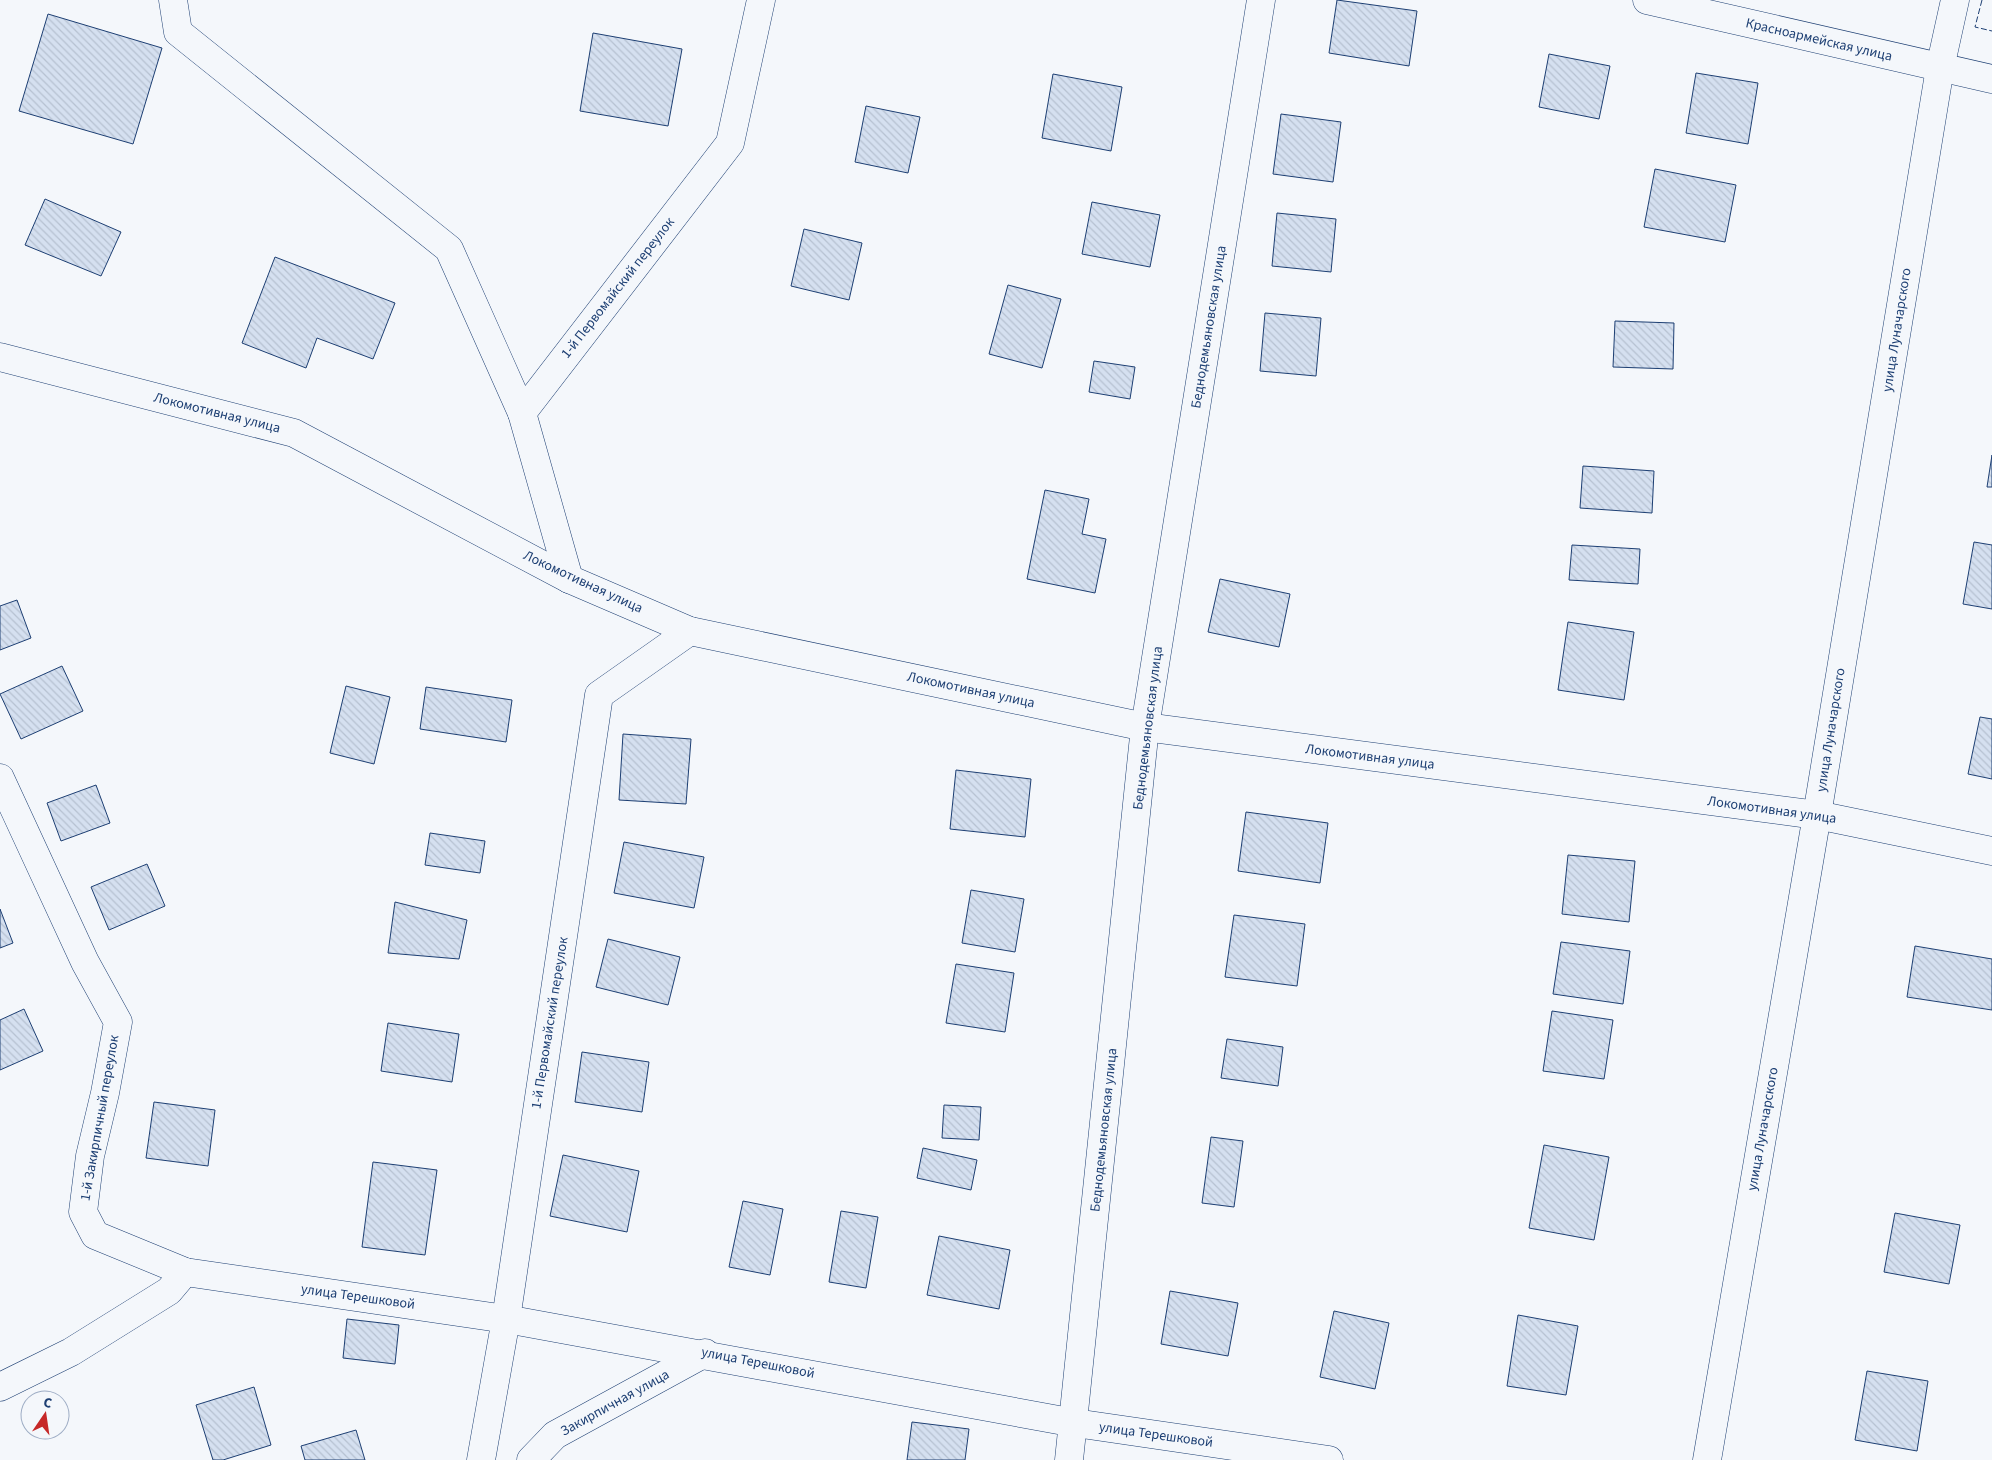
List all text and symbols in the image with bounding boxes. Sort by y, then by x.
street label: Красноармейская улица [1744,13,1894,67]
street label: 1-й Первомайский переулок [557,213,680,363]
street label: Беднодемьяновская улица [1186,244,1232,410]
street label: улица Луначарского [1877,267,1917,393]
street label: Локомотивная улица [152,388,282,438]
street label: Локомотивная улица [520,545,646,619]
street label: Беднодемьяновская улица [1128,645,1168,811]
street label: Локомотивная улица [905,667,1037,713]
street label: улица Луначарского [1811,667,1851,793]
street label: Локомотивная улица [1304,739,1436,775]
street label: Локомотивная улица [1706,791,1838,829]
street label: 1-й Первомайский переулок [527,935,574,1111]
street label: 1-й Закирпичный переулок [76,1033,124,1203]
street label: Беднодемьяновская улица [1085,1047,1123,1213]
street label: улица Луначарского [1742,1066,1784,1192]
street label: улица Терешковой [300,1279,416,1315]
street label: улица Терешковой [700,1342,816,1384]
street label: Закирпичная улица [557,1365,673,1441]
north arrow [20,1390,70,1440]
text: С [41,1393,54,1414]
street label: улица Терешковой [1098,1417,1214,1453]

